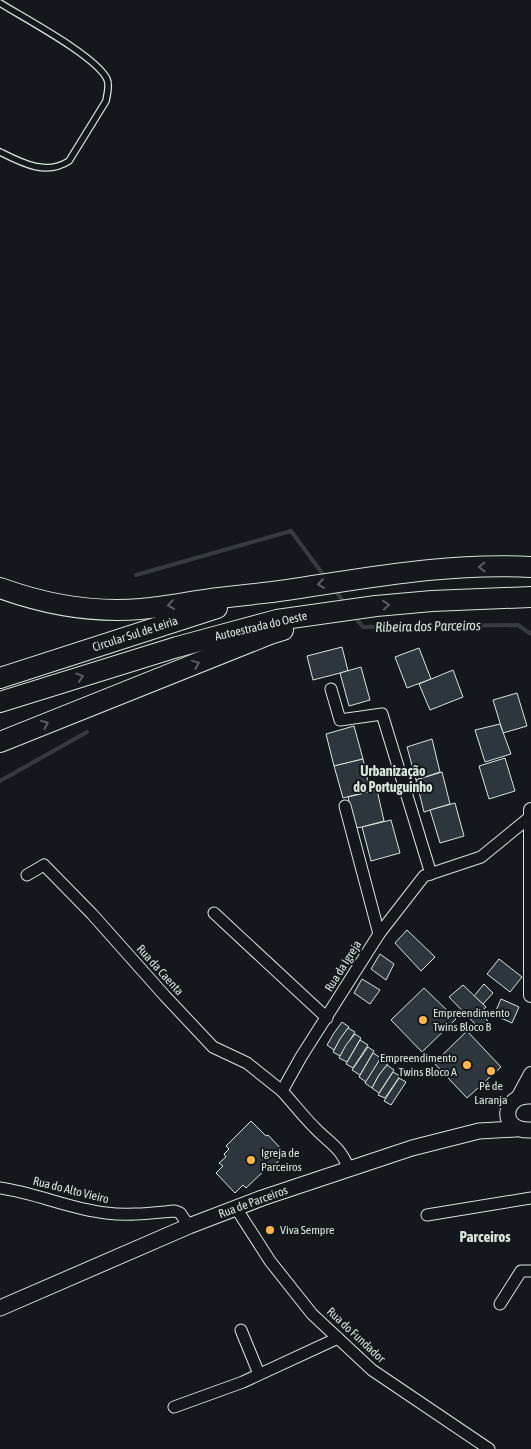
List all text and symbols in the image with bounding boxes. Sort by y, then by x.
one-way arrow [478,562,486,572]
one-way arrow [317,579,325,589]
one-way arrow [166,599,174,610]
one-way arrow [382,600,390,611]
street label: Autoestrada do Oeste [214,609,308,643]
street label: Circular Sul de Leiria [90,614,180,654]
water label: Ribeira dos Parceiros [375,617,481,635]
one-way arrow [191,659,200,670]
one-way arrow [75,673,84,683]
one-way arrow [41,720,49,730]
district label: Urbanização do Portuguinho [353,763,433,795]
street label: Rua da Igreja [322,938,364,994]
street label: Rua da Caenta [134,942,186,998]
place label: Empreendimento Twins Bloco B [433,1006,510,1034]
marker: Empreendimento Twins Bloco B [417,1014,429,1026]
place label: Empreendimento Twins Bloco A [380,1051,457,1079]
marker: Empreendimento Twins Bloco A [461,1059,473,1071]
marker: Pé de Laranja [485,1065,497,1077]
place label: Pé de Laranja [474,1079,508,1107]
place label: Igreja de Parceiros [261,1146,302,1174]
marker: Igreja de Parceiros [245,1154,257,1166]
street label: Rua do Alto Vieiro [32,1174,111,1206]
street label: Rua de Parceiros [216,1183,290,1221]
place label: Viva Sempre [280,1223,335,1237]
marker: Viva Sempre [264,1224,276,1236]
district label: Parceiros [459,1228,511,1245]
street label: Rua do Fundador [324,1304,388,1366]

